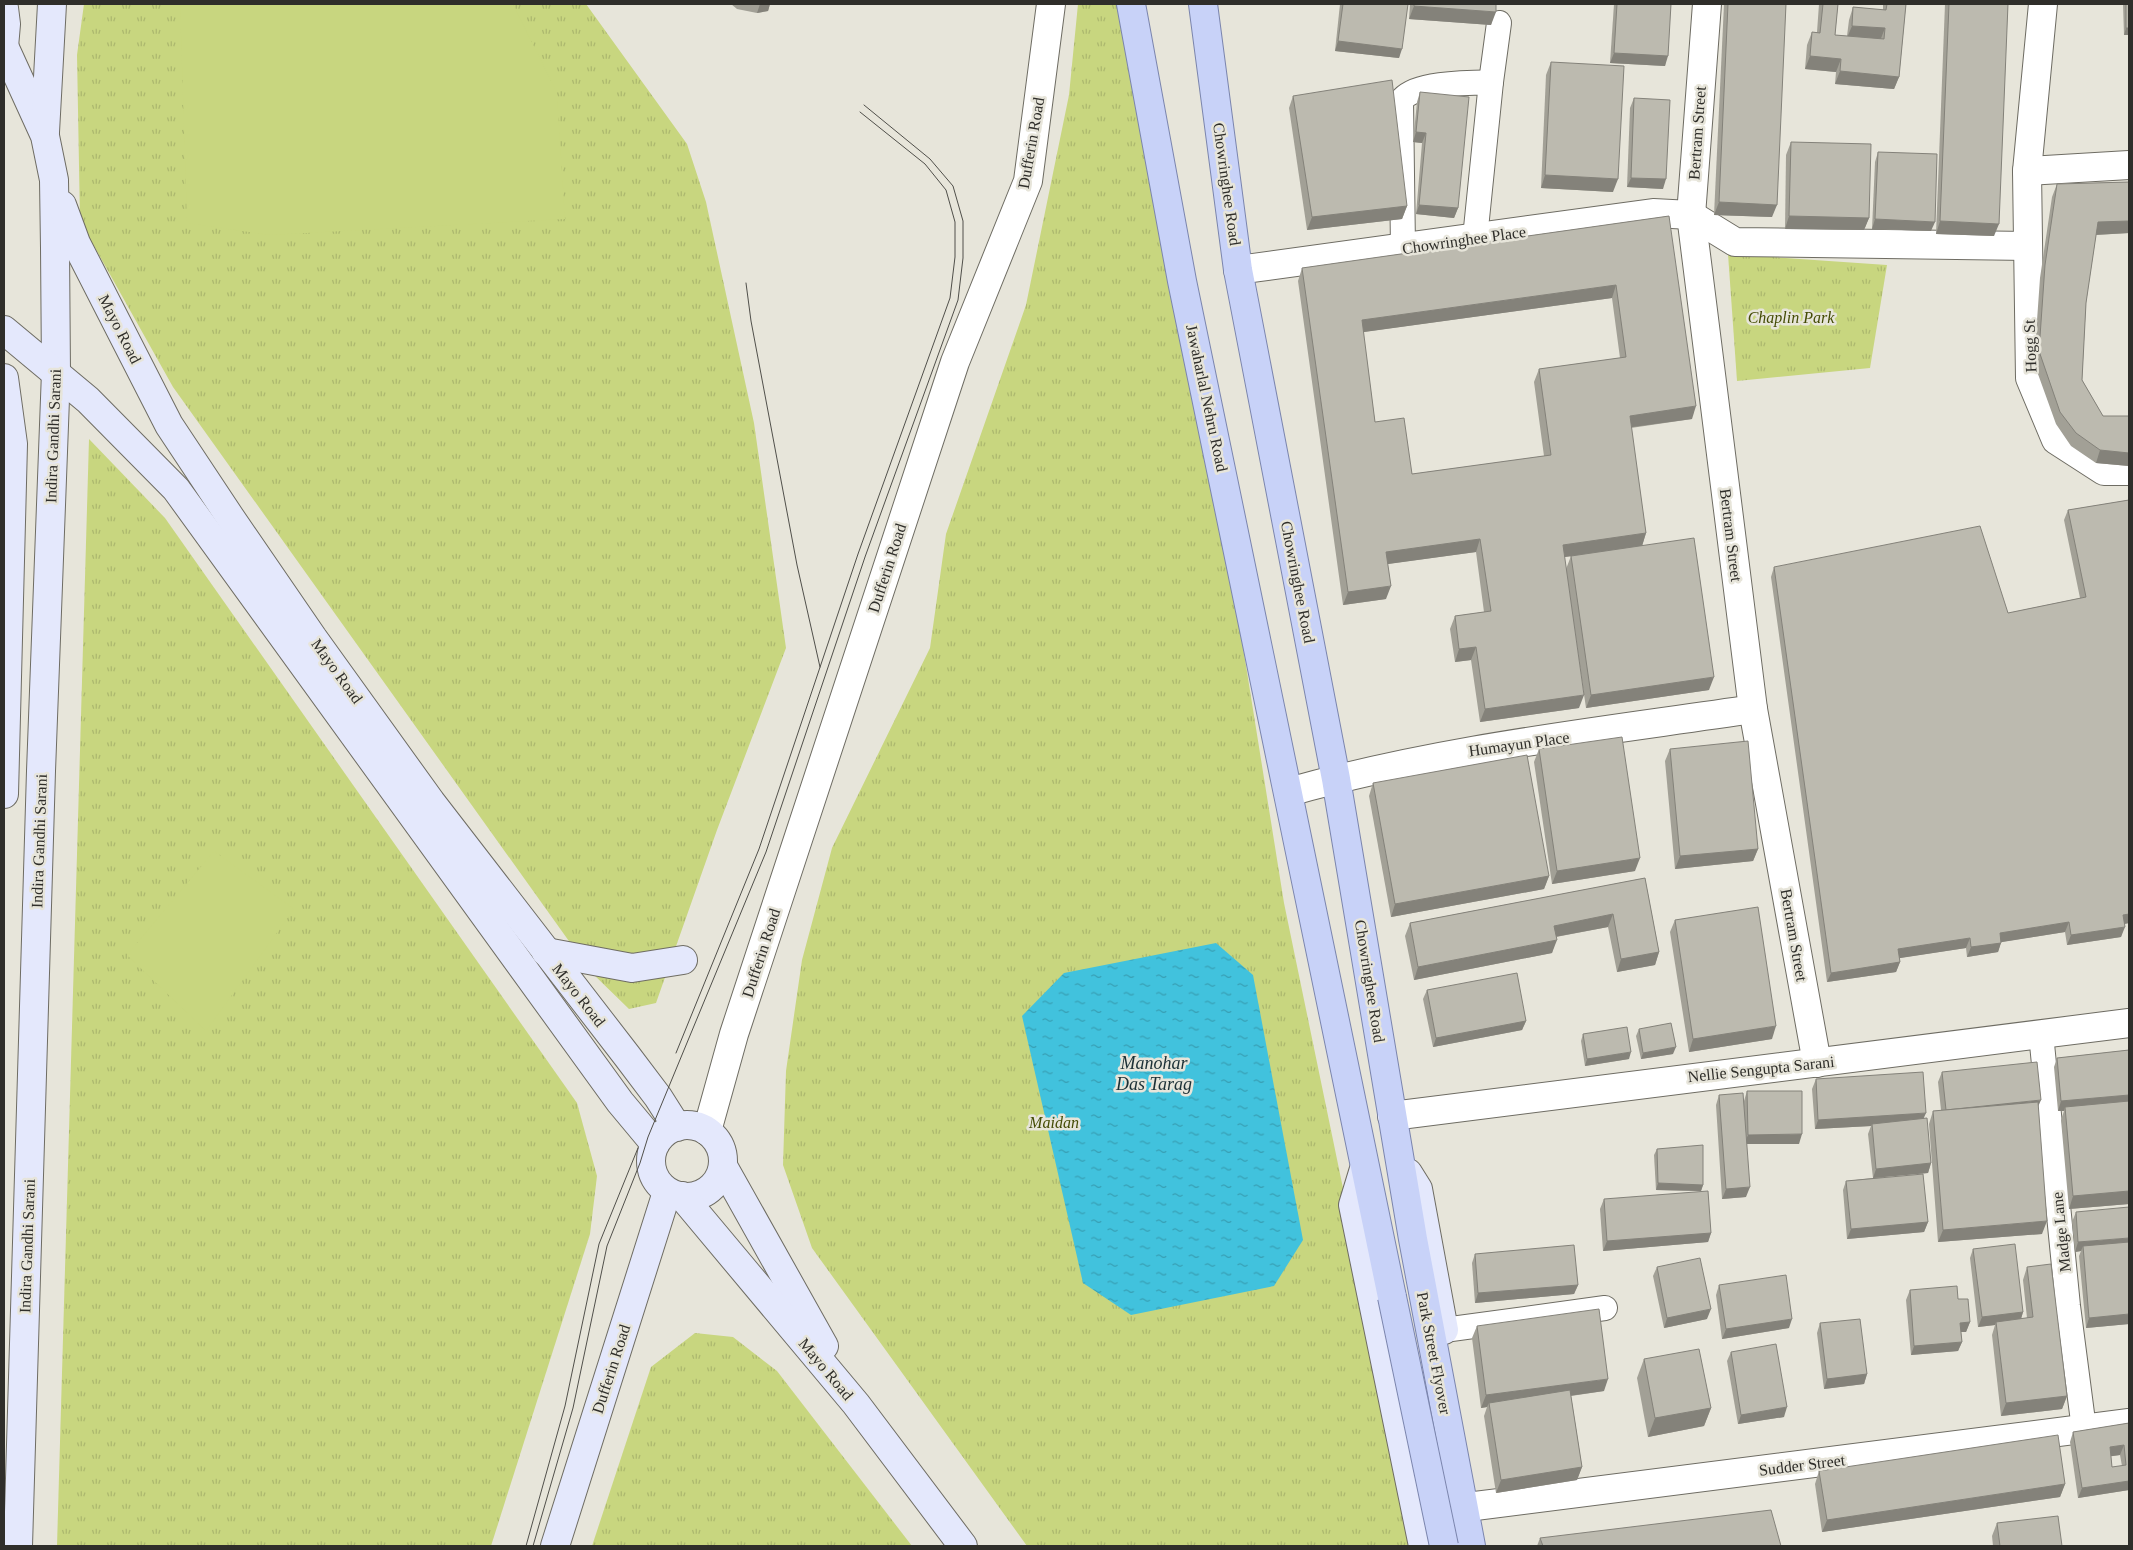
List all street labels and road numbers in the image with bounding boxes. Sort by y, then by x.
street label: Bertram Street [1685,85,1709,180]
street label: Dufferin Road [1015,96,1047,190]
street label: Chowringhee Road [1209,121,1244,247]
street label: Chowringhee Place [1401,223,1527,258]
street label: Mayo Road [94,292,145,367]
street label: Hogg St [2021,319,2040,373]
street label: Jawaharlal Nehru Road [1183,323,1231,473]
street label: Indira Gandhi Sarani [42,368,64,503]
street label: Bertram Street [1717,487,1745,583]
street label: Chowringhee Road [1277,520,1318,645]
street label: Dufferin Road [865,521,909,615]
street label: Mayo Road [307,636,366,707]
street label: Humayun Place [1467,729,1571,760]
street label: Indira Gandhi Sarani [28,773,50,908]
street label: Bertram Street [1777,887,1811,983]
street label: Dufferin Road [739,906,783,1000]
street label: Chowringhee Road [1351,918,1388,1044]
street label: Mayo Road [548,960,609,1030]
street label: Nellie Sengupta Sarani [1687,1053,1836,1086]
street label: Indira Gandhi Sarani [16,1178,38,1313]
street label: Madge Lane [2048,1191,2075,1273]
street label: Park Street Flyover [1413,1290,1454,1417]
street label: Dufferin Road [589,1322,633,1416]
street label: Mayo Road [795,1335,857,1404]
street label: Sudder Street [1758,1451,1847,1479]

